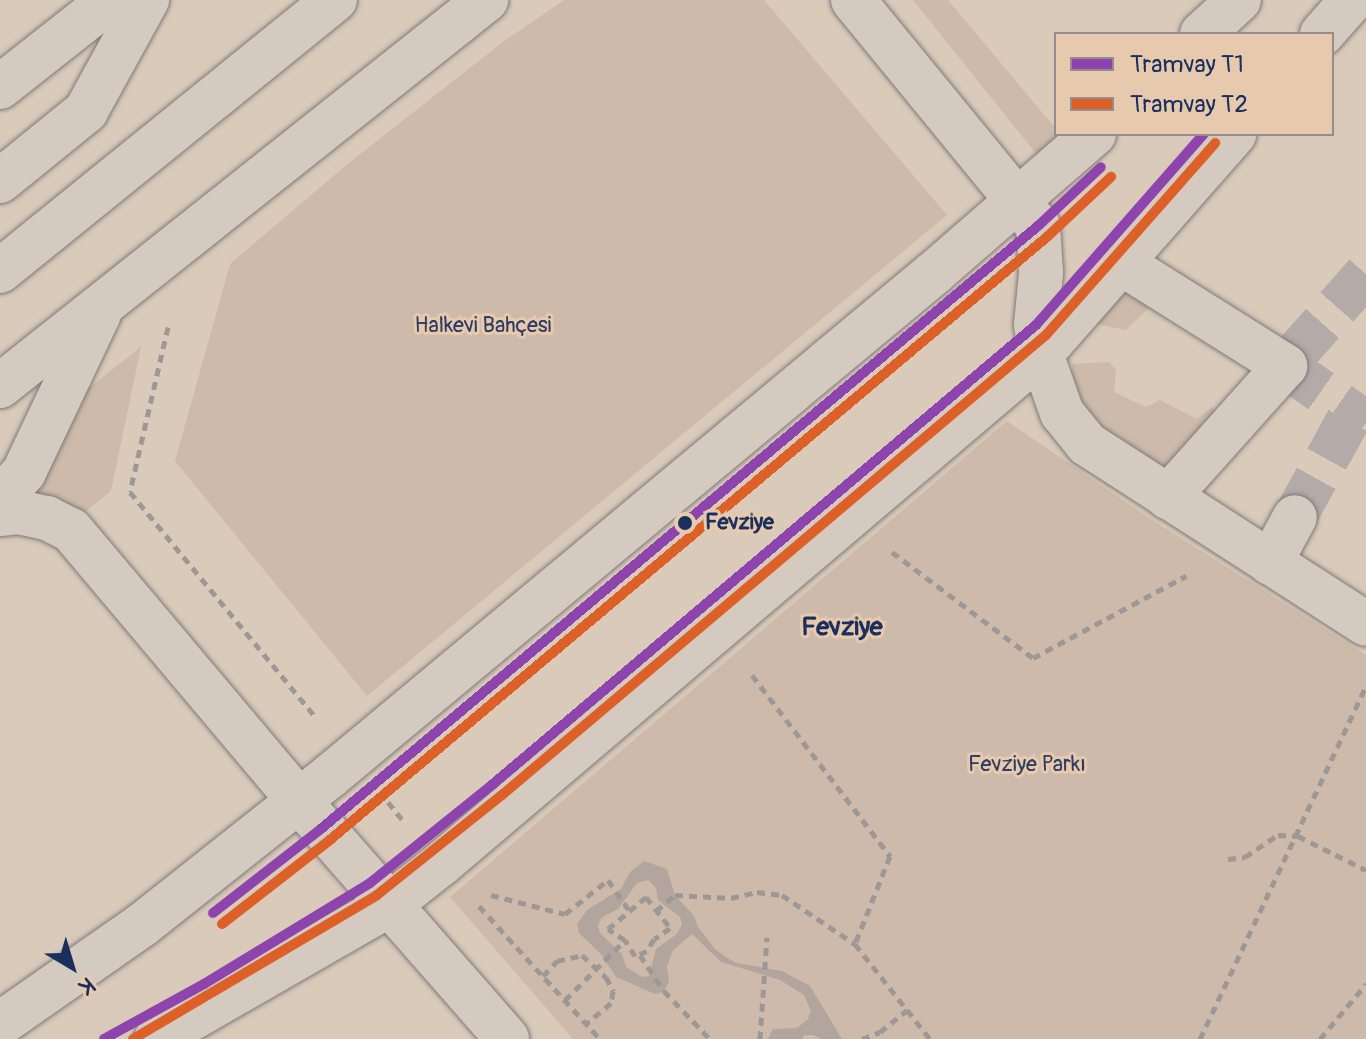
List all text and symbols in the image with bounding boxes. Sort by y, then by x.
legend [1054,32,1334,136]
text: Tramvay T1 [1130,50,1244,79]
text: Tramvay T2 [1130,90,1248,119]
park label: Halkevi Bahçesi [415,313,551,339]
marker: Fevziye [672,510,698,536]
place label: Fevziye [705,510,774,536]
district label: Fevziye [801,612,883,644]
park label: Fevziye Parkı [968,752,1086,778]
north arrow [32,927,112,1007]
text: K [73,971,101,1001]

